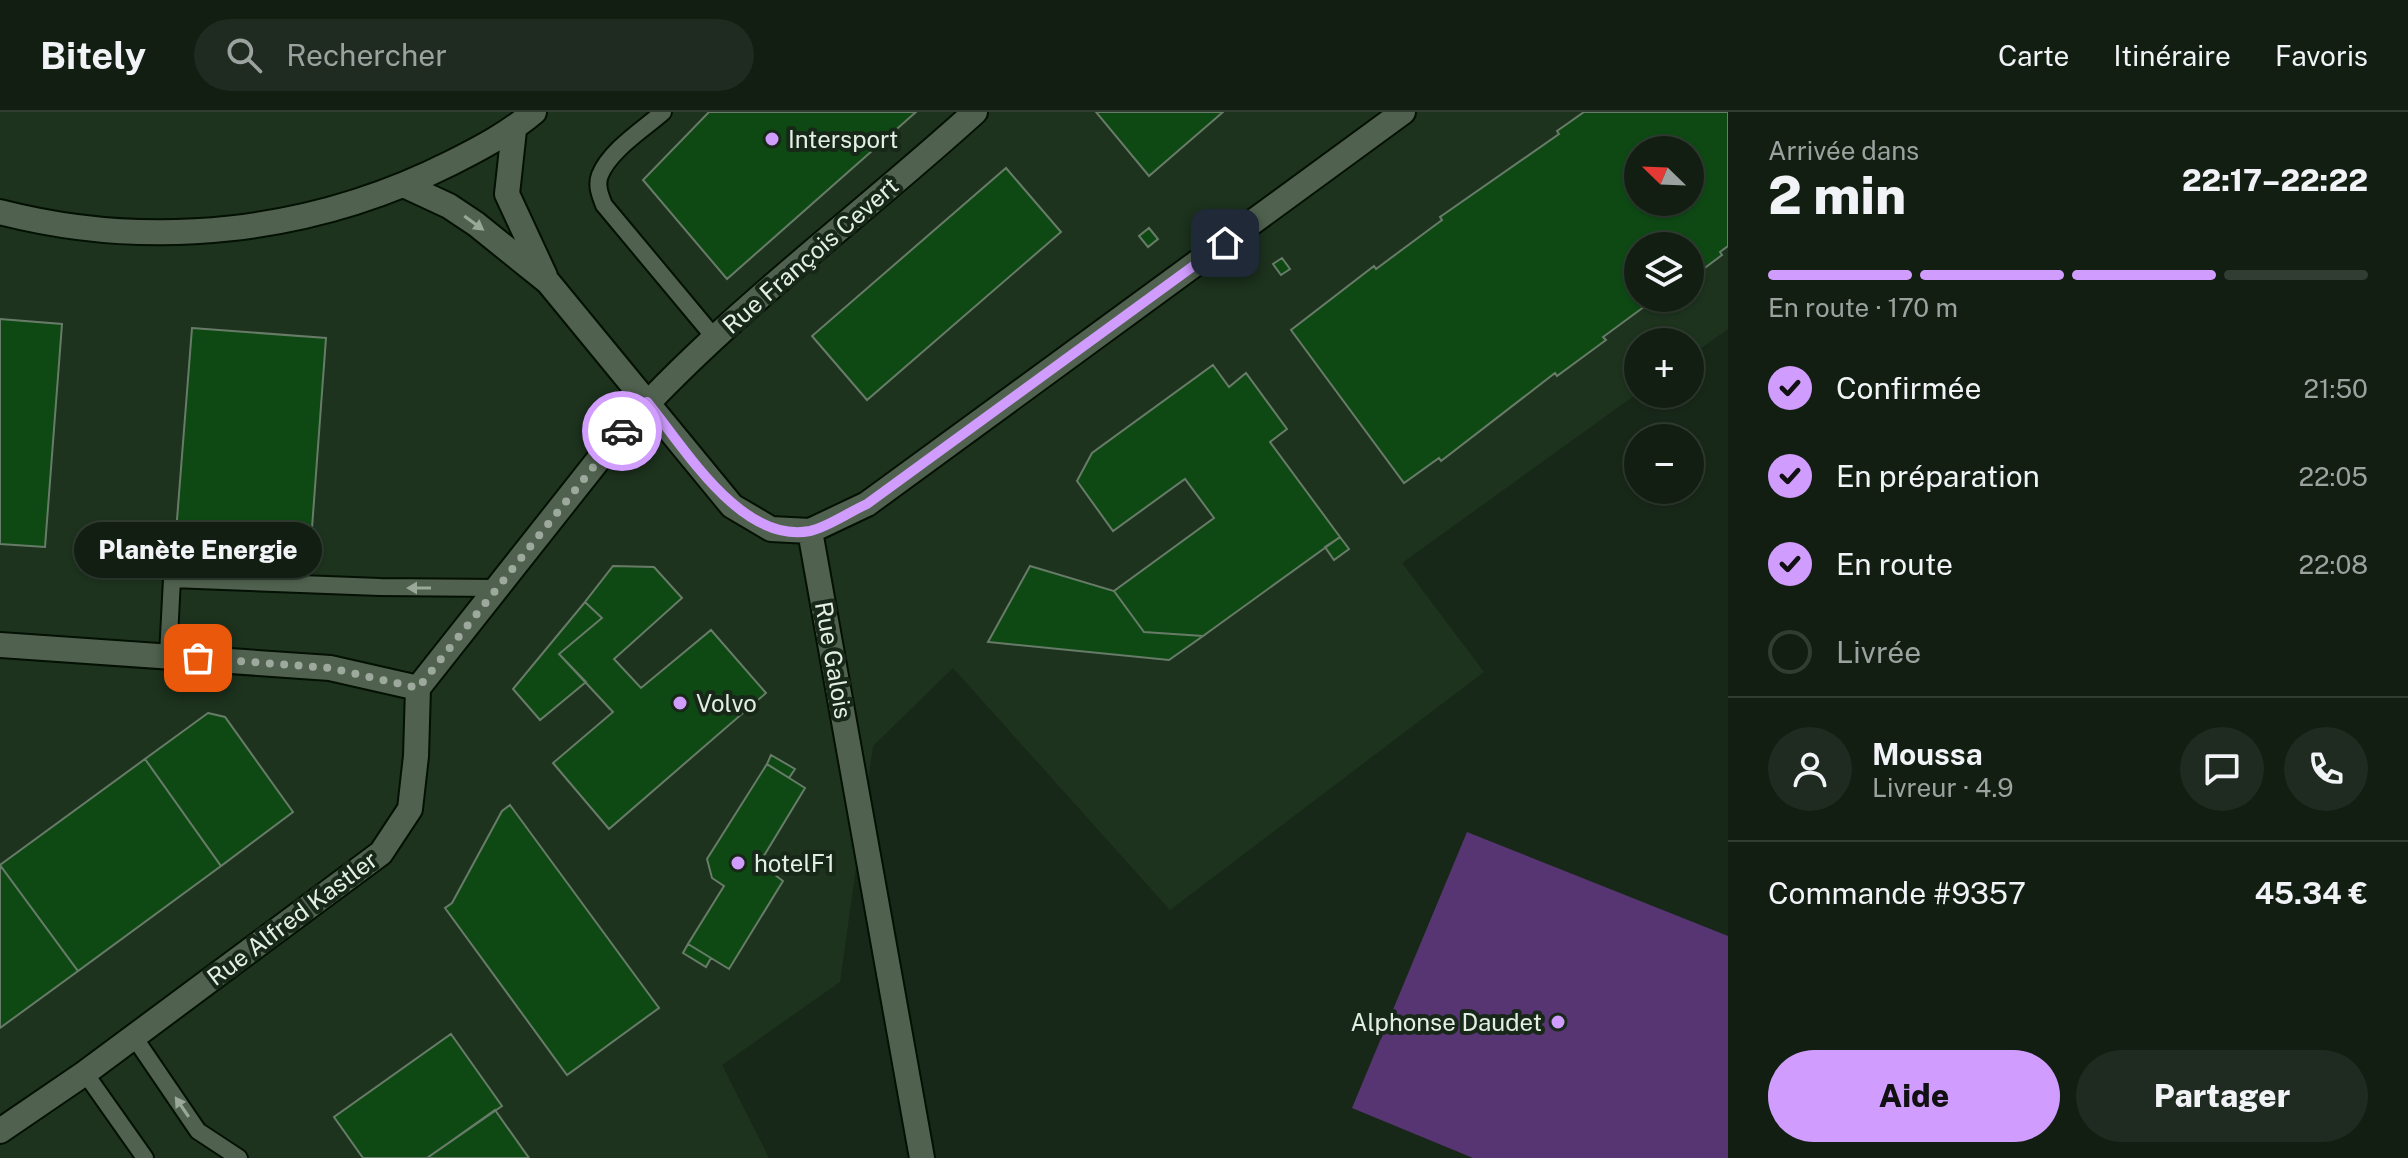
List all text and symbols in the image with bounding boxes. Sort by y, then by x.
search box [194,19,754,91]
text: Bitely [40,33,146,78]
icon: search [222,33,266,77]
text: Rechercher [286,37,447,73]
text: Carte [1998,39,2069,72]
text: Itinéraire [2113,39,2231,72]
text: Favoris [2275,39,2368,72]
place label: Intersport [788,125,898,153]
marker: Intersport [763,130,781,148]
text: Arrivée dans [1768,135,1919,166]
north arrow [1624,136,1704,216]
map controls [1624,136,1704,504]
text: 22:17–22:22 [2182,162,2368,198]
text: 2 min [1768,165,1906,226]
street label: Rue François Cevert [716,171,904,339]
pin [1191,209,1259,277]
one-way arrow [464,215,484,231]
icon: home [1203,221,1247,265]
button: layers [1624,232,1704,312]
text: En route · 170 m [1768,292,1958,323]
button: + [1624,328,1704,408]
icon: check [1768,366,1812,410]
text: Confirmée [1836,370,1981,406]
text: 21:50 [2303,373,2368,404]
courier [582,391,662,471]
icon: car [600,409,644,453]
button: − [1624,424,1704,504]
icon: check [1768,454,1812,498]
text: En préparation [1836,458,2040,494]
text: 22:05 [2299,461,2368,492]
callout: Planète Energie [74,522,322,578]
text: Planète Energie [98,534,298,565]
icon: check [1768,542,1812,586]
text: En route [1836,546,1953,582]
text: 22:08 [2299,549,2368,580]
one-way arrow [406,582,431,594]
street label: Rue Galois [810,599,858,721]
pin [164,624,232,692]
text: Livrée [1836,634,1921,670]
icon: bag [176,636,220,680]
place label: Volvo [696,689,757,717]
marker: Volvo [671,694,689,712]
button: person [1768,727,1852,811]
button: chat [2180,727,2264,811]
button: phone [2284,727,2368,811]
text: Moussa [1872,736,1983,772]
text: Livreur · 4.9 [1872,772,2014,803]
street label: Rue Alfred Kastler [201,845,383,991]
place label: hotelF1 [754,849,835,877]
marker: hotelF1 [729,854,747,872]
text: Commande #9357 [1768,875,2026,911]
text: 45.34 € [2255,875,2368,911]
place label: Alphonse Daudet [1350,1008,1542,1036]
marker: Alphonse Daudet [1549,1013,1567,1031]
button: Aide [1768,1050,2060,1142]
button: Partager [2076,1050,2368,1142]
one-way arrow [175,1096,190,1117]

